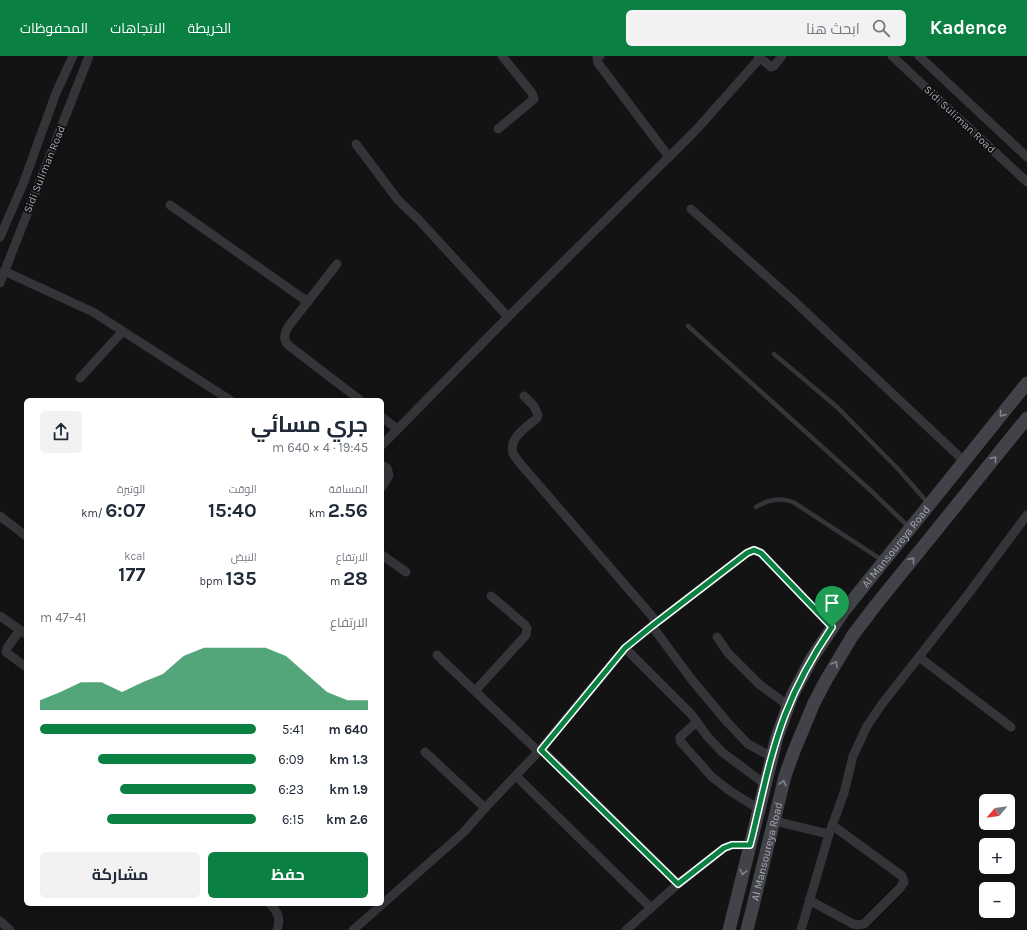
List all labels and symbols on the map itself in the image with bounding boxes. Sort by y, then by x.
street label: Sidi Suliman Road [921,83,998,156]
street label: Sidi Suliman Road [21,124,68,215]
one-way arrow [1000,409,1007,416]
one-way arrow [989,456,996,463]
street label: Al Mansoureya Road [859,503,933,590]
one-way arrow [908,557,915,565]
pin [815,586,849,627]
one-way arrow [831,661,838,669]
one-way arrow [779,780,787,787]
north arrow [979,794,1015,830]
street label: Al Mansoureya Road [748,801,785,902]
one-way arrow [740,869,748,875]

